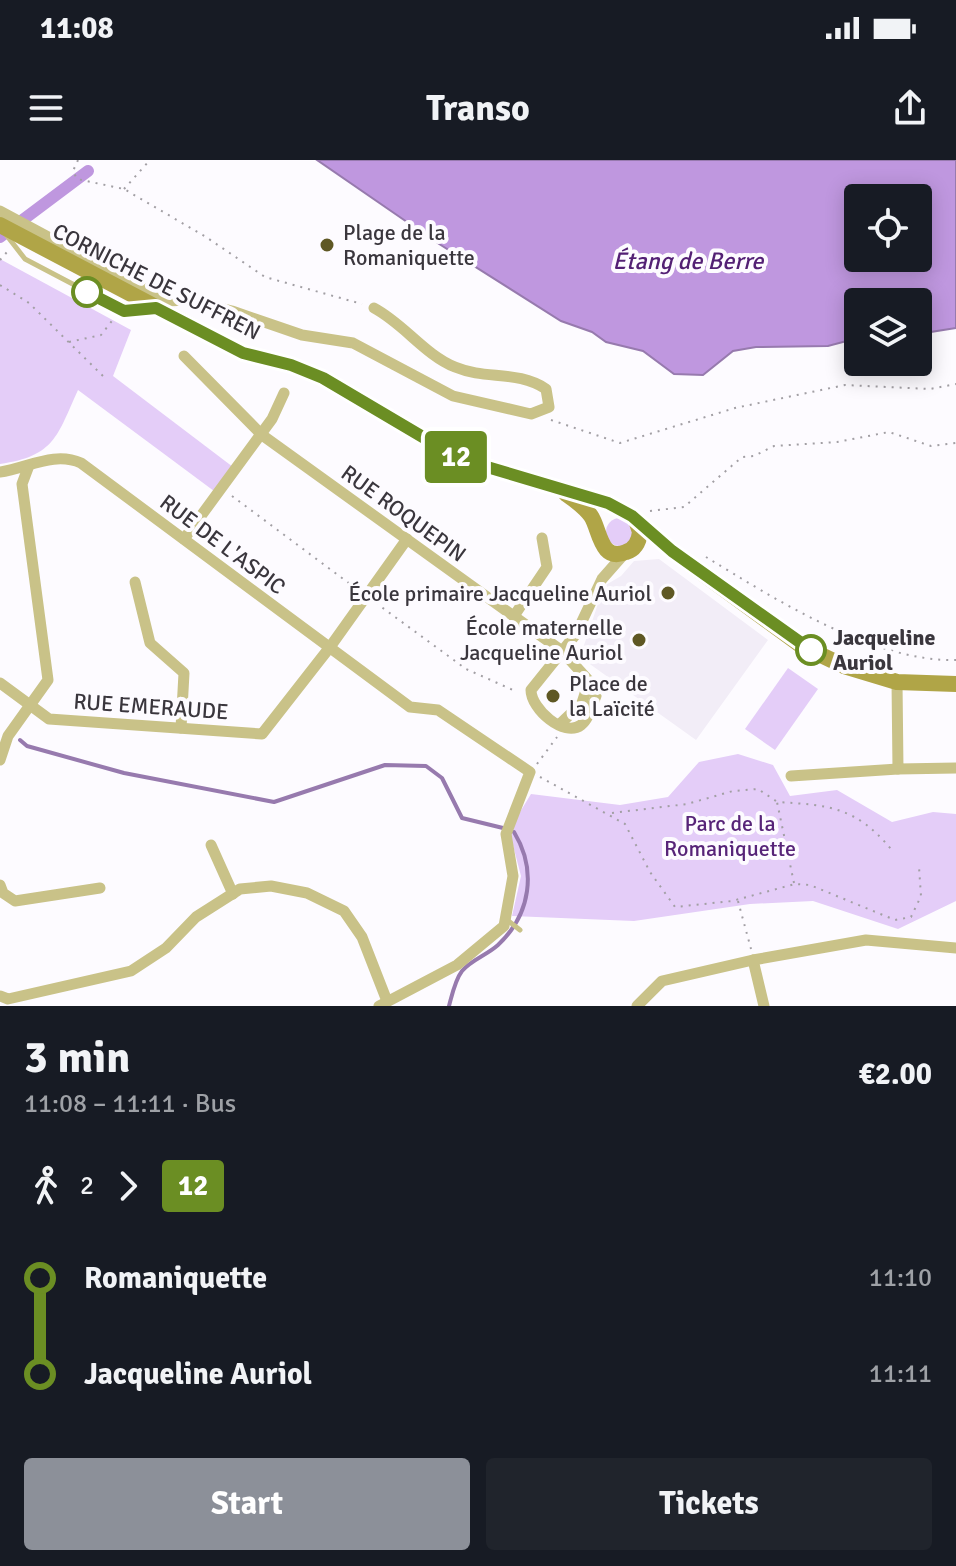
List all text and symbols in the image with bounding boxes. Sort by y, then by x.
text: 11:08 [40,10,114,47]
icon: menu [24,86,68,130]
text: Transo [426,86,530,131]
icon: share [888,86,932,130]
map controls [844,184,932,376]
button: locate [844,184,932,272]
street label: CORNICHE DE SUFFREN [48,217,265,346]
place label: Plage de la Romaniquette [343,219,475,271]
marker: Plage de la Romaniquette [318,236,336,254]
water label: Étang de Berre [613,246,764,276]
unlabelled marker [72,277,102,307]
button: layers [844,288,932,376]
line badge: 12 [420,431,492,483]
text: 12 [441,440,471,474]
street label: RUE ROQUEPIN [336,459,471,568]
street label: RUE DE L'ASPIC [155,488,291,600]
place label: École primaire Jacqueline Auriol [349,580,652,607]
marker: École primaire Jacqueline Auriol [659,584,677,602]
place label: École maternelle Jacqueline Auriol [460,614,623,666]
place label: Jacqueline Auriol [833,624,936,676]
marker: École maternelle Jacqueline Auriol [630,631,648,649]
marker: Jacqueline Auriol [796,635,826,665]
place label: Place de la Laïcité [569,670,655,722]
marker: Place de la Laïcité [544,687,562,705]
street label: RUE EMERAUDE [73,688,229,725]
park label: Parc de la Romaniquette [664,810,796,862]
text: 3 min [24,1031,130,1085]
text: €2.00 [859,1056,932,1093]
text: 11:08 – 11:11 · Bus [24,1088,236,1120]
icon: walk [24,1164,68,1208]
icon: forward [106,1164,150,1208]
text: 12 [178,1169,208,1203]
text: 2 [80,1170,94,1202]
text: Romaniquette [84,1260,267,1297]
text: 11:10 [869,1262,932,1294]
text: Jacqueline Auriol [84,1356,312,1393]
text: 11:11 [869,1358,932,1390]
button: Start [24,1458,470,1550]
button: Tickets [486,1458,932,1550]

